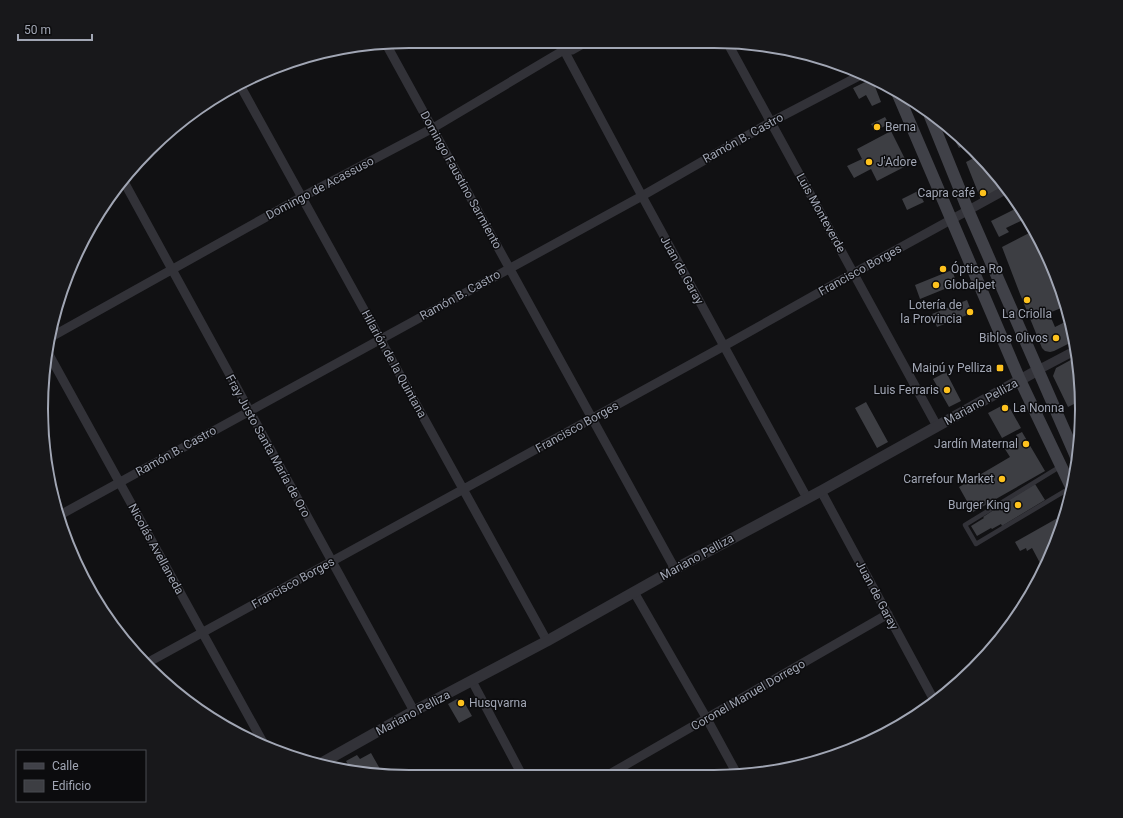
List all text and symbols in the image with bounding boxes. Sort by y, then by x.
scale bar [18,16,92,42]
text: 50 m [24,23,51,37]
street label: Domingo Faustino Sarmiento [417,109,505,251]
street label: Ramón B. Castro [700,110,786,166]
place label: Berna [885,120,916,134]
marker: Berna [872,122,882,132]
street label: Domingo de Acassuso [264,154,376,222]
place label: J'Adore [877,155,917,169]
marker: J'Adore [864,157,874,167]
street label: Luis Monteverde [793,171,849,255]
place label: Capra café [917,186,975,200]
marker: Capra café [978,188,988,198]
street label: Juan de Garay [657,233,707,307]
street label: Francisco Borges [816,241,904,299]
place label: Óptica Ro [951,261,1003,276]
marker: Óptica Ro [938,264,948,274]
street label: Ramón B. Castro [417,267,503,323]
place label: Globalpet [944,278,995,292]
marker: Globalpet [931,280,941,290]
marker: La Criolla [1022,295,1032,305]
place label: Lotería de la Provincia [900,298,962,326]
marker: Lotería de la Provincia [965,307,975,317]
place label: La Criolla [1002,307,1052,321]
street label: Hilarión de la Quintana [359,308,429,420]
place label: Biblos Olivos [979,331,1048,345]
marker: Biblos Olivos [1051,333,1061,343]
place label: Maipú y Pelliza [912,361,992,375]
marker: Maipú y Pelliza [995,363,1005,373]
street label: Fray Justo Santa María de Oro [223,372,313,520]
street label: Mariano Pelliza [942,376,1020,428]
place label: Luis Ferraris [874,383,939,397]
marker: Luis Ferraris [942,385,952,395]
street label: Francisco Borges [533,398,621,456]
place label: La Nonna [1013,401,1064,415]
marker: La Nonna [1000,403,1010,413]
street label: Ramón B. Castro [133,423,219,479]
place label: Jardín Maternal [934,437,1018,451]
marker: Jardín Maternal [1021,439,1031,449]
place label: Carrefour Market [903,472,994,486]
marker: Carrefour Market [997,474,1007,484]
place label: Burger King [948,498,1010,512]
marker: Burger King [1013,500,1023,510]
street label: Nicolás Avellaneda [125,501,187,597]
street label: Mariano Pelliza [658,531,736,583]
street label: Francisco Borges [249,554,337,612]
street label: Juan de Garay [853,558,901,632]
street label: Coronel Manuel Dorrego [688,656,808,733]
street label: Mariano Pelliza [373,688,453,738]
place label: Husqvarna [469,696,527,710]
marker: Husqvarna [456,698,466,708]
legend [16,750,146,802]
text: Calle [52,759,79,773]
text: Edificio [52,779,91,793]

